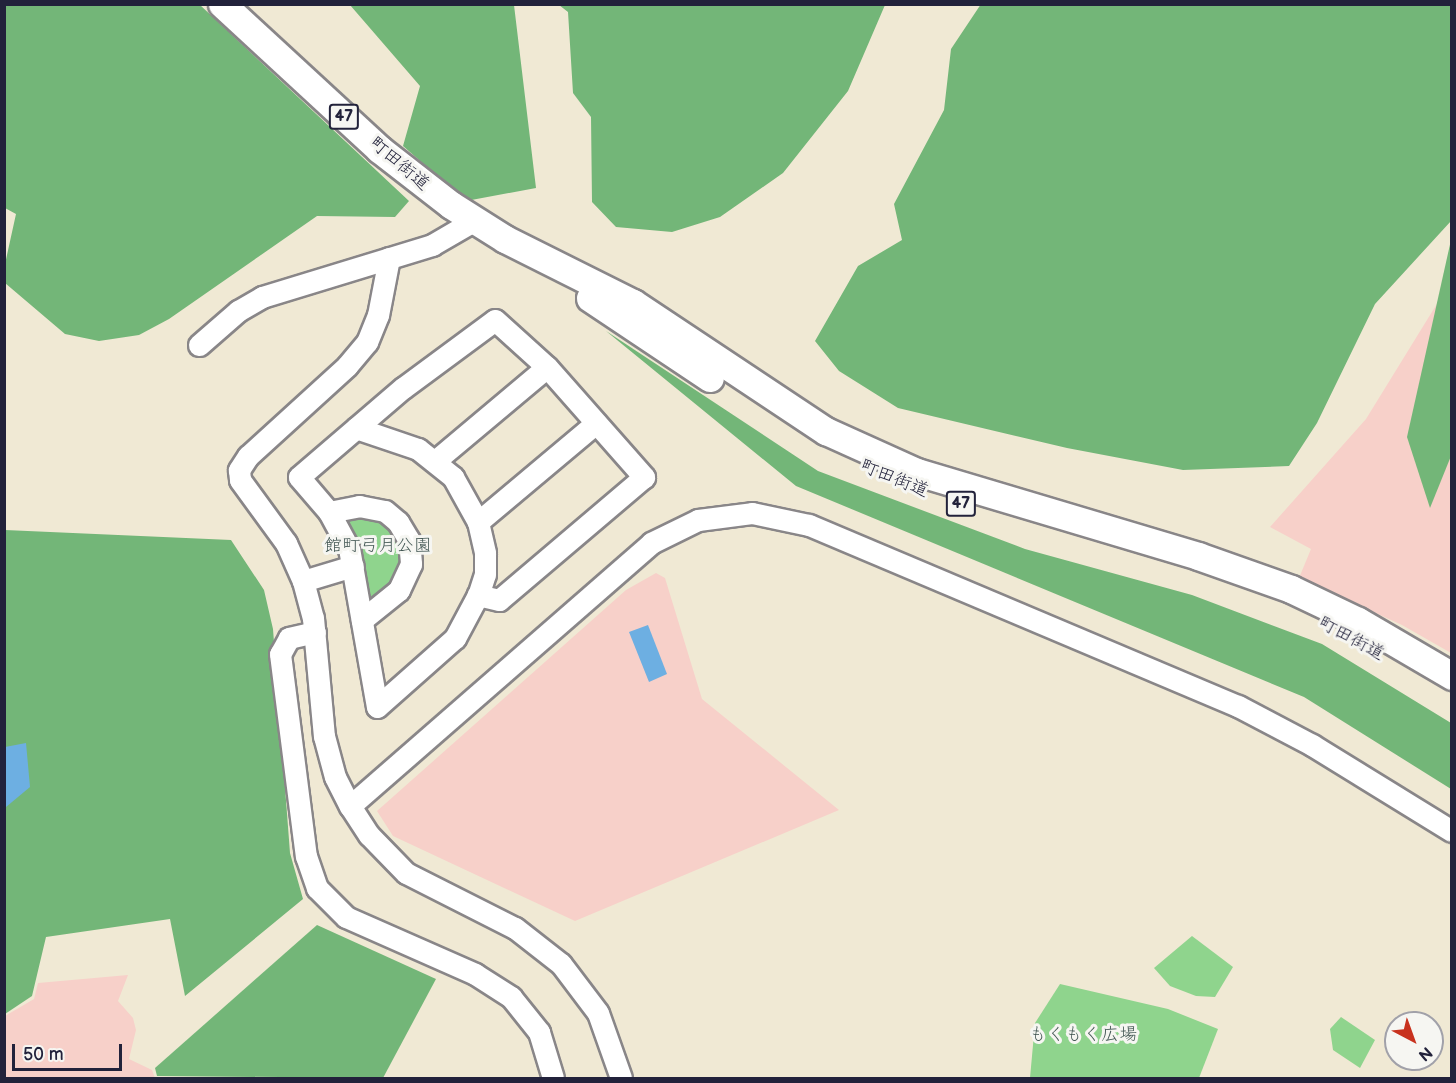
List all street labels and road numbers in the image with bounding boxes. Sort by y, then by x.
road number: 47 [328,104,360,130]
street label: 町田街道 [364,133,434,195]
street label: 町田街道 [857,456,931,502]
road number: 47 [944,491,978,517]
street label: 町田街道 [1314,613,1388,665]

